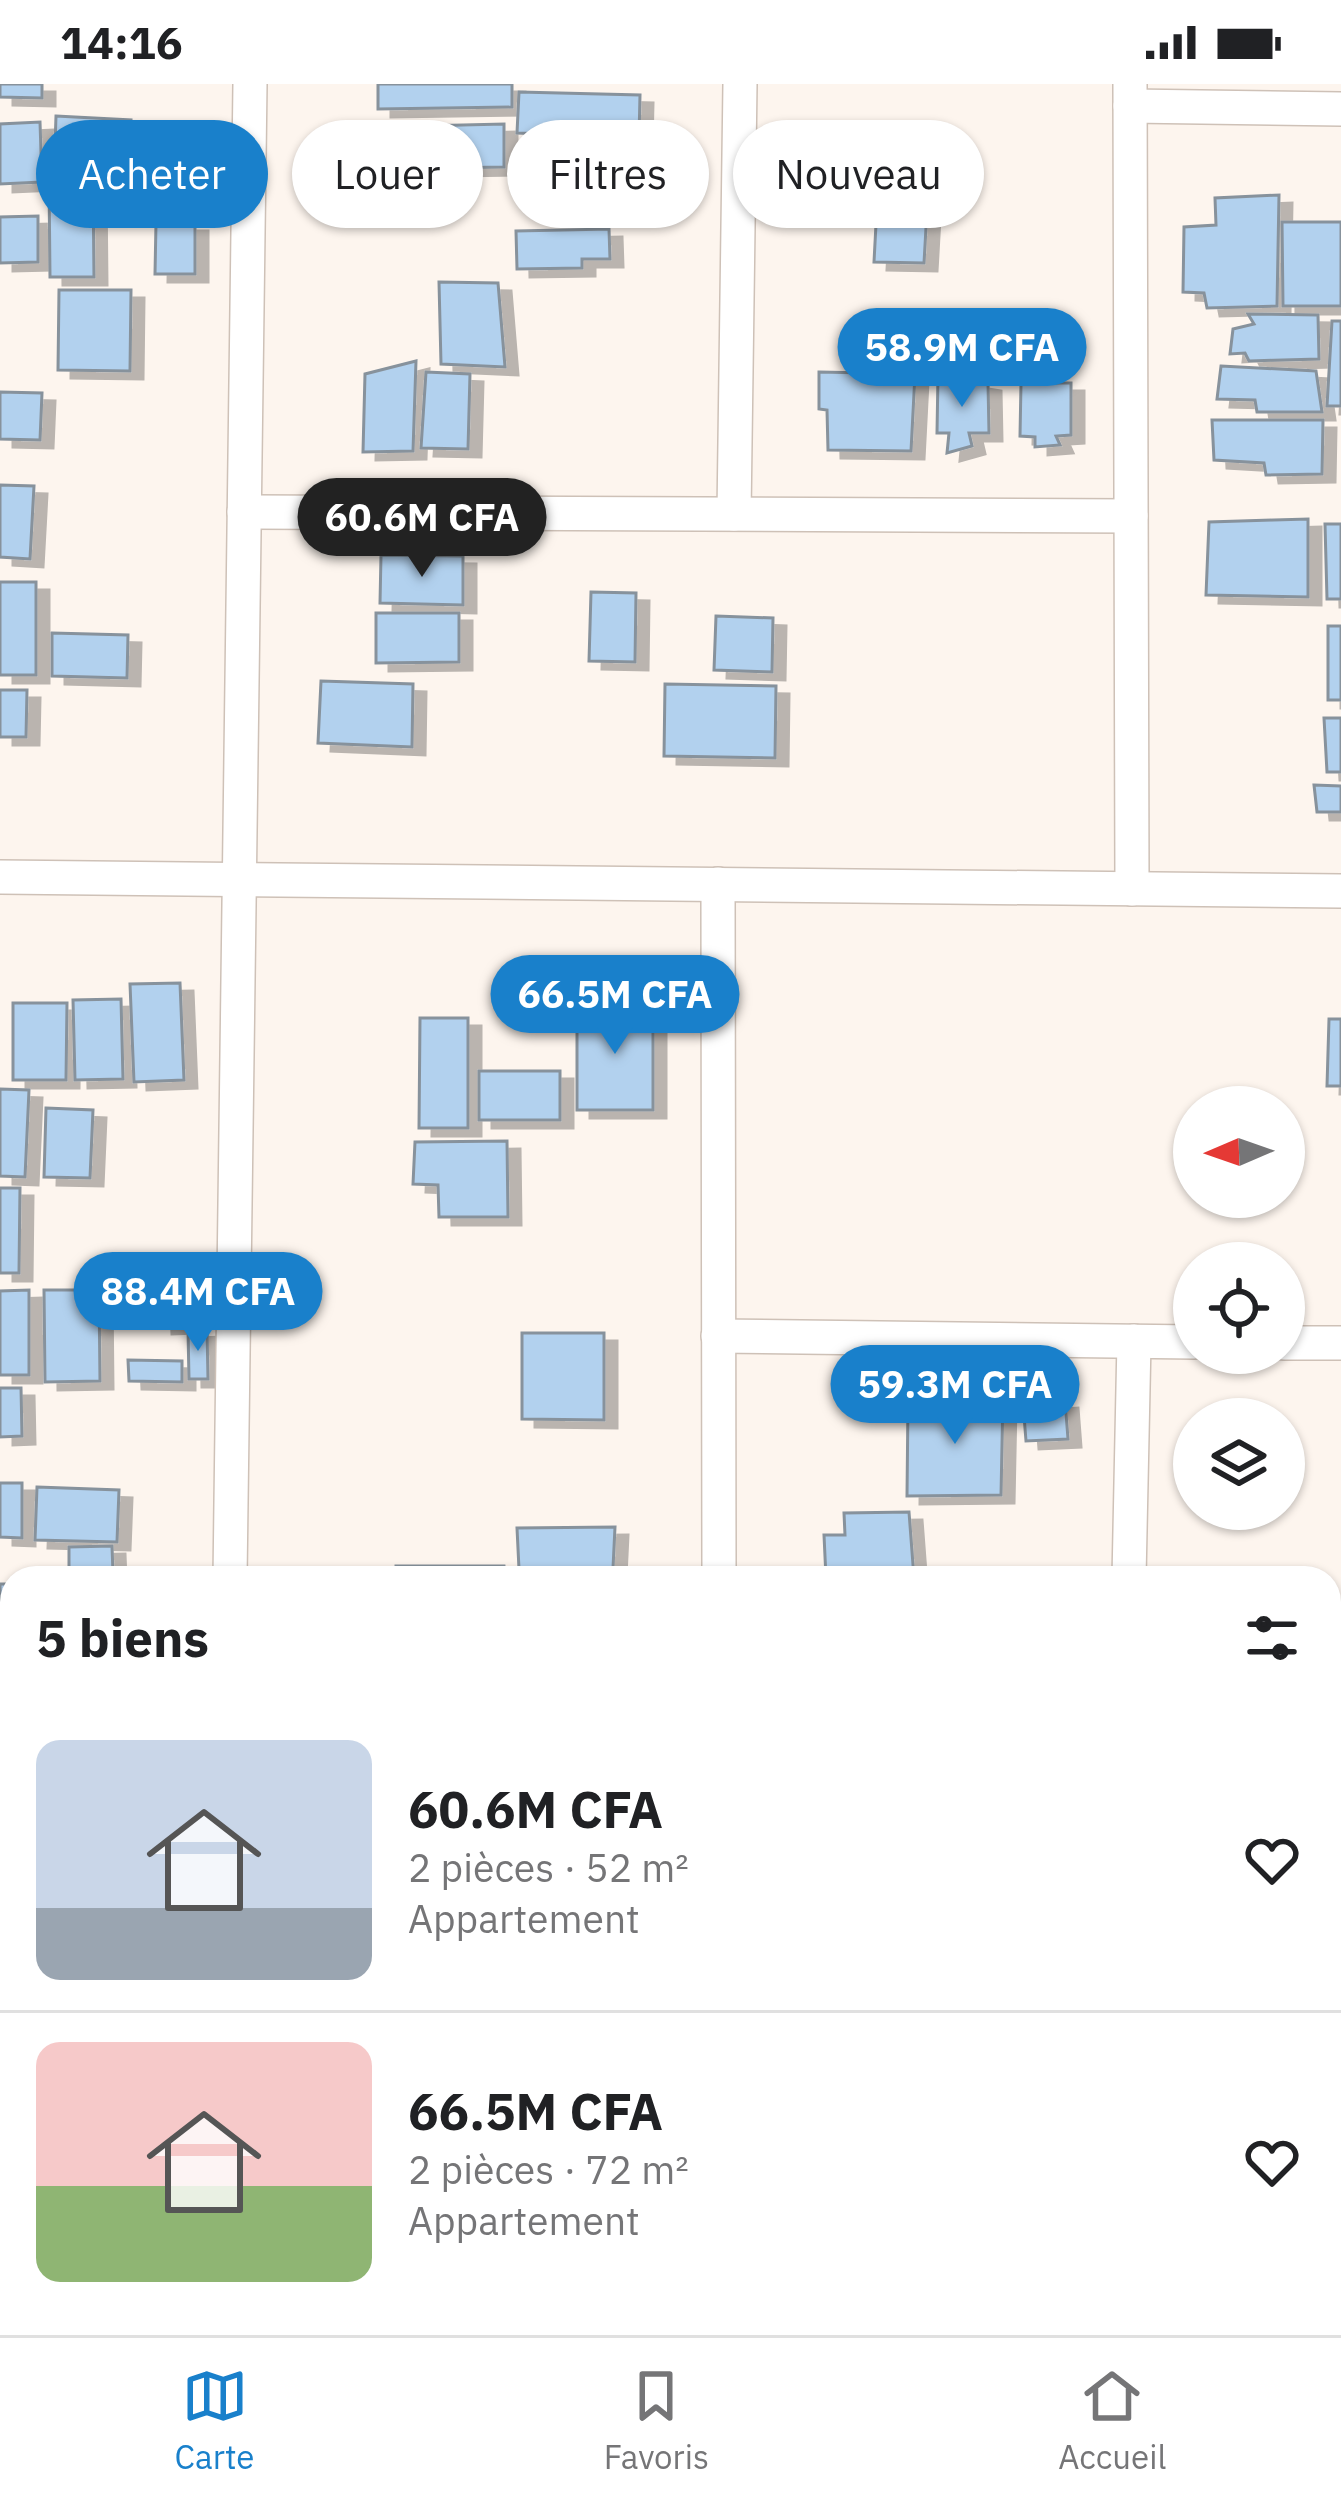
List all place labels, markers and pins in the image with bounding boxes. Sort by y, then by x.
pin: 58.9M CFA [825,308,1099,410]
pin: 60.6M CFA [285,478,559,580]
pin: 66.5M CFA [478,955,752,1057]
pin: 88.4M CFA [61,1252,335,1354]
pin: 59.3M CFA [818,1345,1092,1447]

